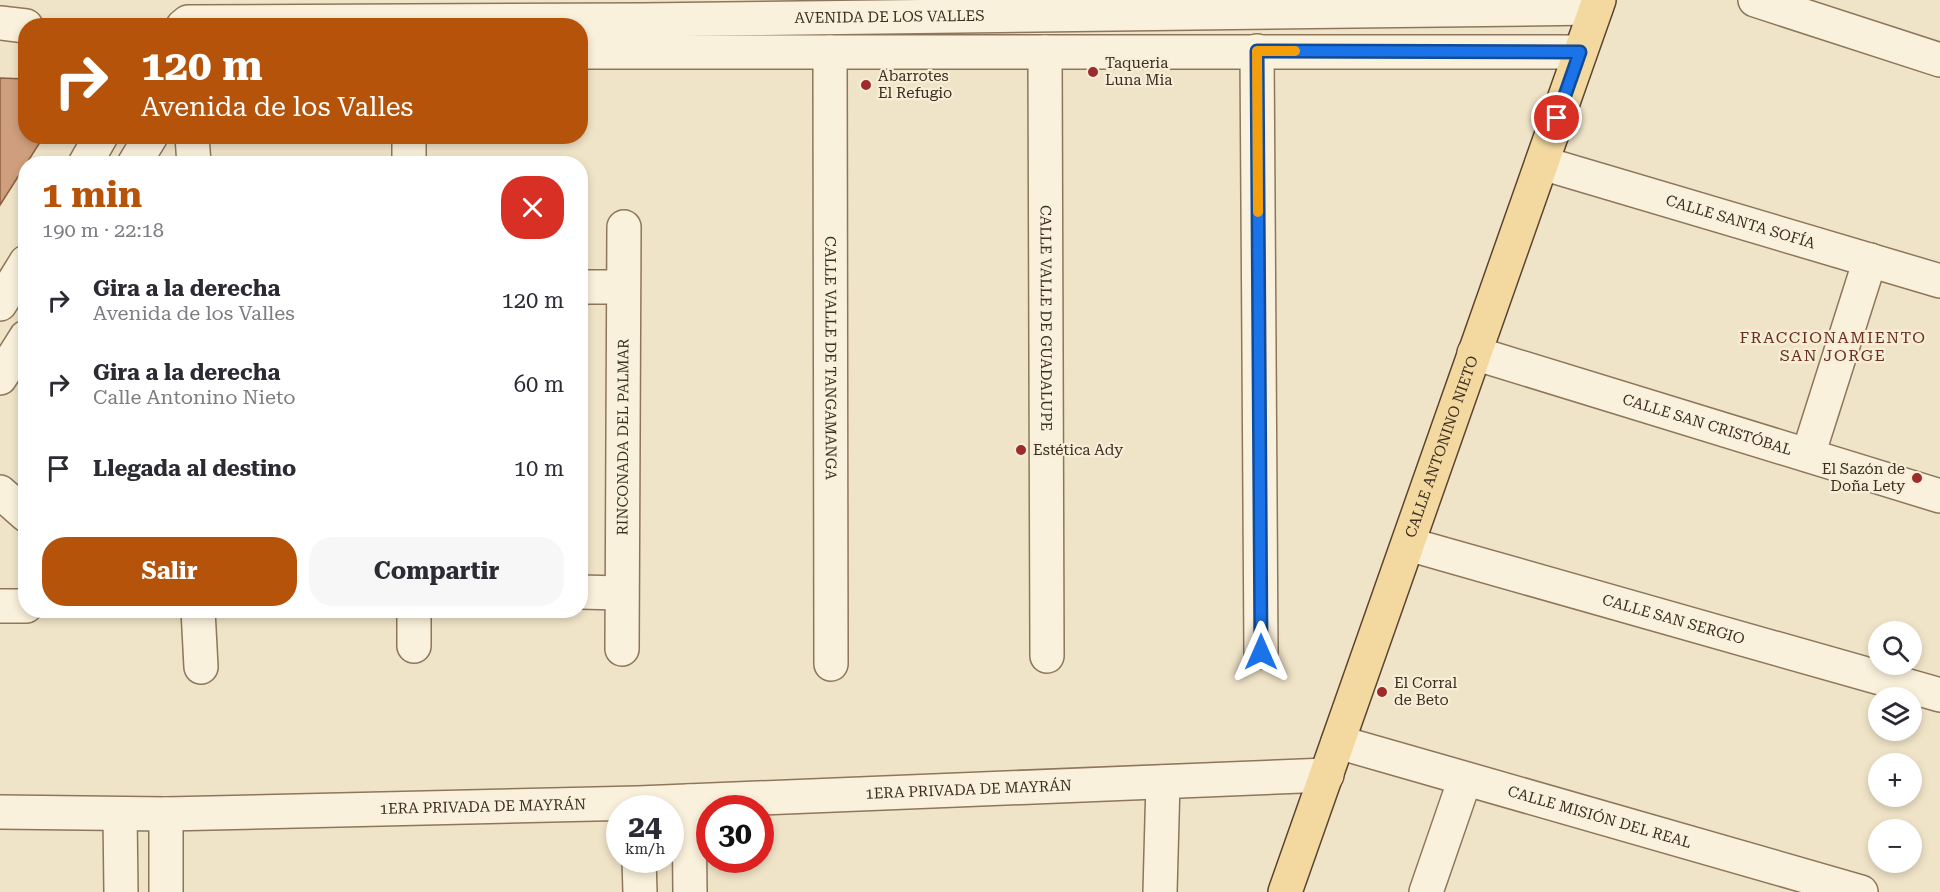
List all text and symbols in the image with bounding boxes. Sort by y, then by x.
street label: AVENIDA DE LOS VALLES [794,7,985,27]
text: 120 m [141,41,263,90]
icon: right [42,42,120,120]
place label: Taqueria Luna Mia [1105,54,1172,89]
marker: Taqueria Luna Mia [1086,65,1100,79]
place label: Abarrotes El Refugio [878,67,952,102]
marker: Abarrotes El Refugio [859,78,873,92]
text: Avenida de los Valles [141,91,413,123]
pin [1531,92,1582,143]
icon: arrive [1540,101,1573,134]
text: 1 min [42,174,142,216]
button: close [501,176,564,239]
street label: CALLE SANTA SOFÍA [1664,191,1818,253]
street label: CALLE VALLE DE GUADALUPE [1037,205,1055,431]
text: 190 m · 22:18 [42,218,164,242]
street label: CALLE VALLE DE TANGAMANGA [821,236,840,480]
text: Gira a la derecha [93,276,280,301]
icon: right [42,284,75,317]
text: 120 m [501,288,564,313]
text: Avenida de los Valles [93,301,295,325]
district label: FRACCIONAMIENTO SAN JORGE [1739,328,1927,365]
street label: RINCONADA DEL PALMAR [614,338,632,536]
street label: CALLE ANTONINO NIETO [1401,353,1482,540]
text: Gira a la derecha [93,360,280,385]
icon: right [42,368,75,401]
text: 60 m [514,372,564,397]
text: Calle Antonino Nieto [93,385,295,409]
street label: CALLE SAN CRISTÓBAL [1620,390,1794,459]
place label: Estética Ady [1033,441,1123,459]
marker: Estética Ady [1014,443,1028,457]
icon: arrive [42,452,75,485]
text: Llegada al destino [93,456,296,481]
text: 10 m [514,456,564,481]
place label: El Sazón de Doña Lety [1822,460,1905,495]
marker: El Sazón de Doña Lety [1910,471,1924,485]
button: Salir [42,537,297,606]
button: Compartir [309,537,564,606]
street label: CALLE SAN SERGIO [1600,591,1747,648]
position arrow [1229,620,1293,684]
map controls [1868,621,1922,873]
button: search [1868,621,1922,675]
place label: El Corral de Beto [1394,674,1457,709]
marker: El Corral de Beto [1375,685,1389,699]
button: layers [1868,687,1922,741]
button: + [1868,753,1922,807]
street label: 1ERA PRIVADA DE MAYRÁN [865,776,1072,803]
street label: CALLE MISIÓN DEL REAL [1506,782,1693,852]
street label: 1ERA PRIVADA DE MAYRÁN [379,795,586,818]
speed limit sign: 30 [696,795,774,873]
text: 24 [628,809,662,844]
button: − [1868,819,1922,873]
text: km/h [625,840,665,858]

